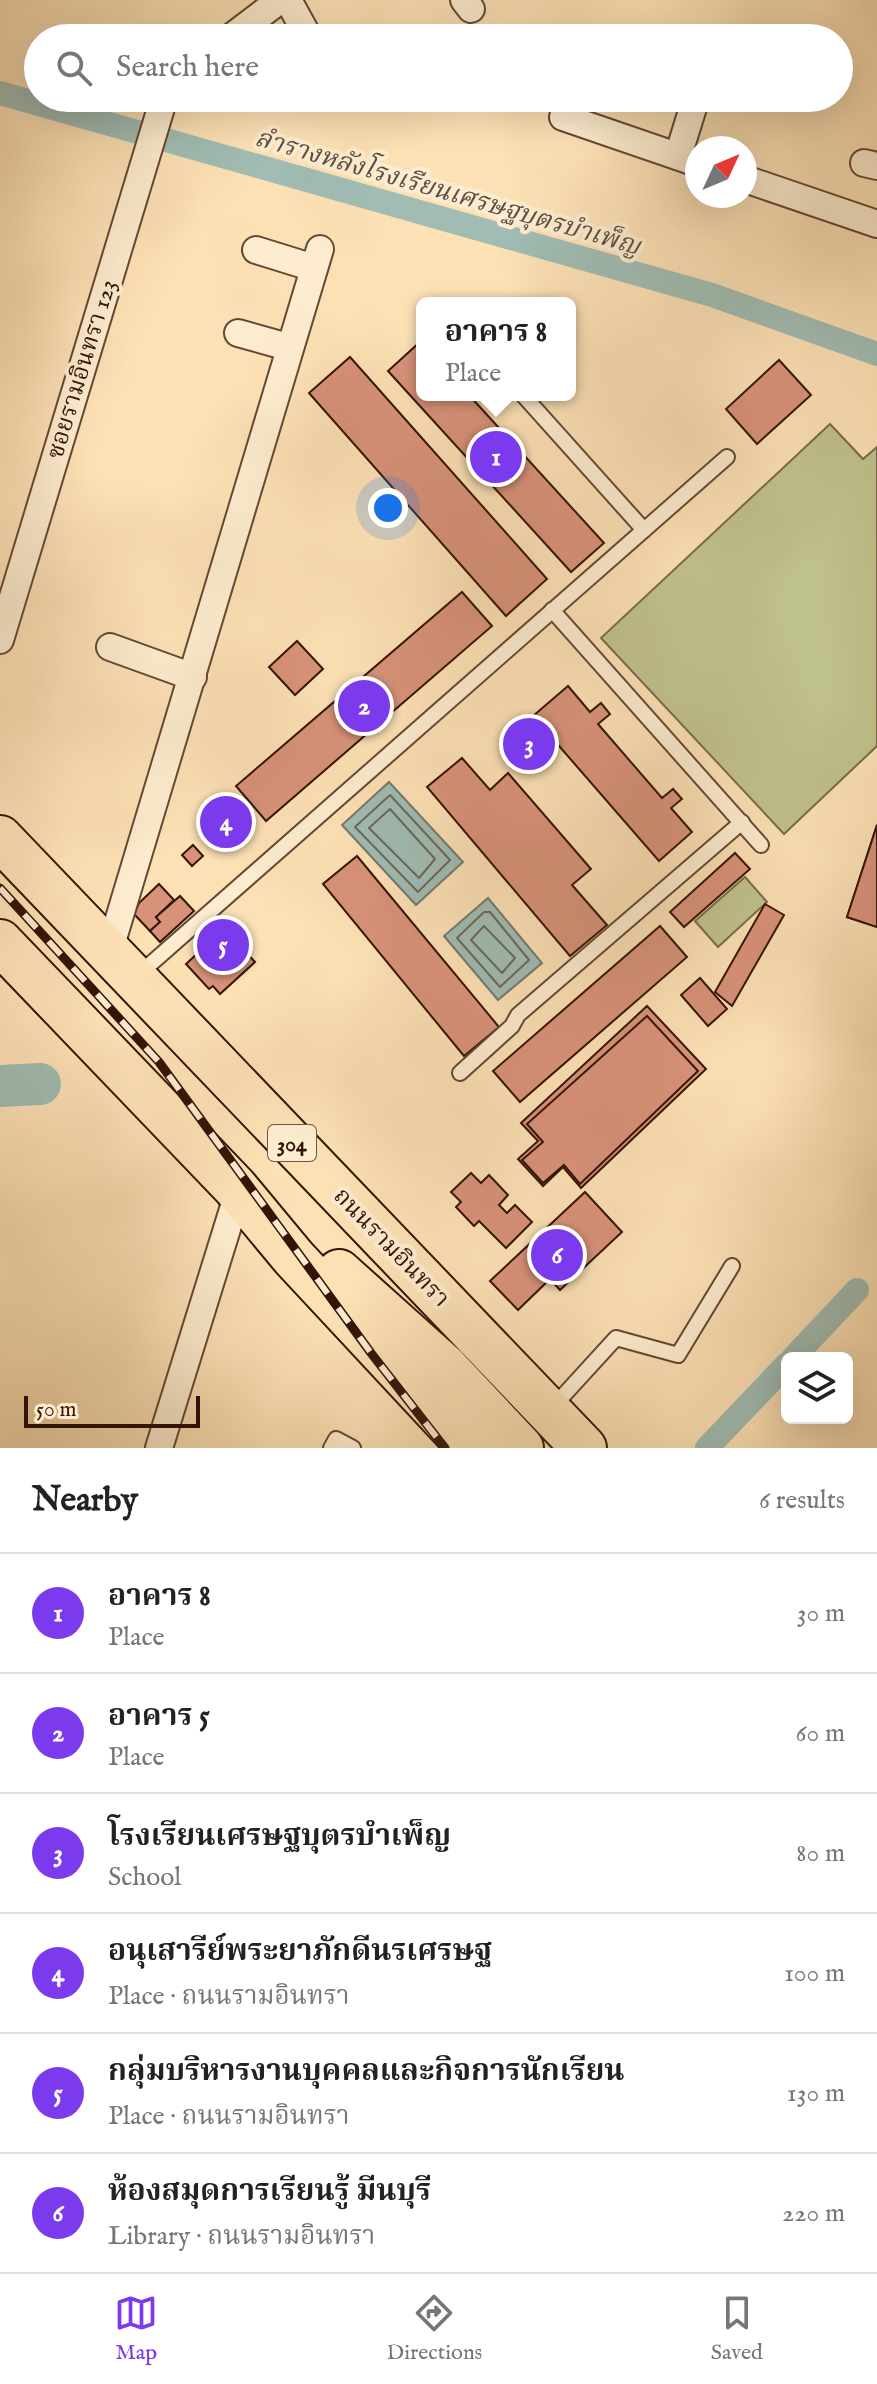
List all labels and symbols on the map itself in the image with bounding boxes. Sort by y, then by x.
water label: ลำรางหลังโรงเรียนเศรษฐบุตรบำเพ็ญ [251,119,646,264]
north arrow [685,136,757,208]
street label: ซอยรามอินทรา 123 [40,276,124,463]
pin: 1 [470,427,522,487]
your location [368,488,408,528]
pin: 2 [338,676,390,736]
pin: 3 [503,714,555,774]
pin: 4 [200,792,252,852]
pin: 5 [197,915,249,975]
road number: 304 [268,1125,316,1161]
street label: ถนนรามอินทรา [326,1182,456,1315]
pin: 6 [531,1225,583,1285]
scale bar [24,1392,200,1428]

